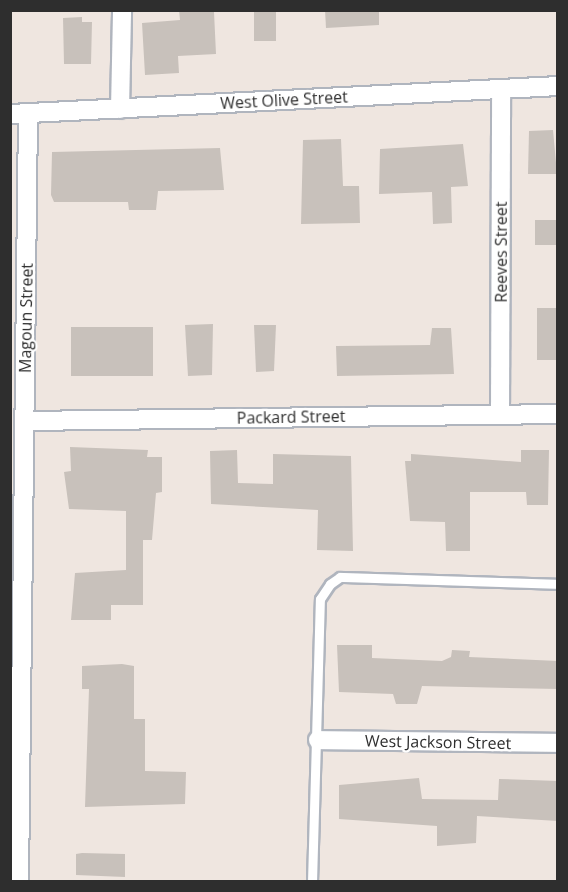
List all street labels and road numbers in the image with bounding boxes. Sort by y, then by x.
street label: West Olive Street [220,87,348,113]
street label: Reeves Street [491,201,511,303]
street label: Magoun Street [15,263,37,373]
street label: Packard Street [237,406,345,428]
street label: West Jackson Street [365,731,511,753]

